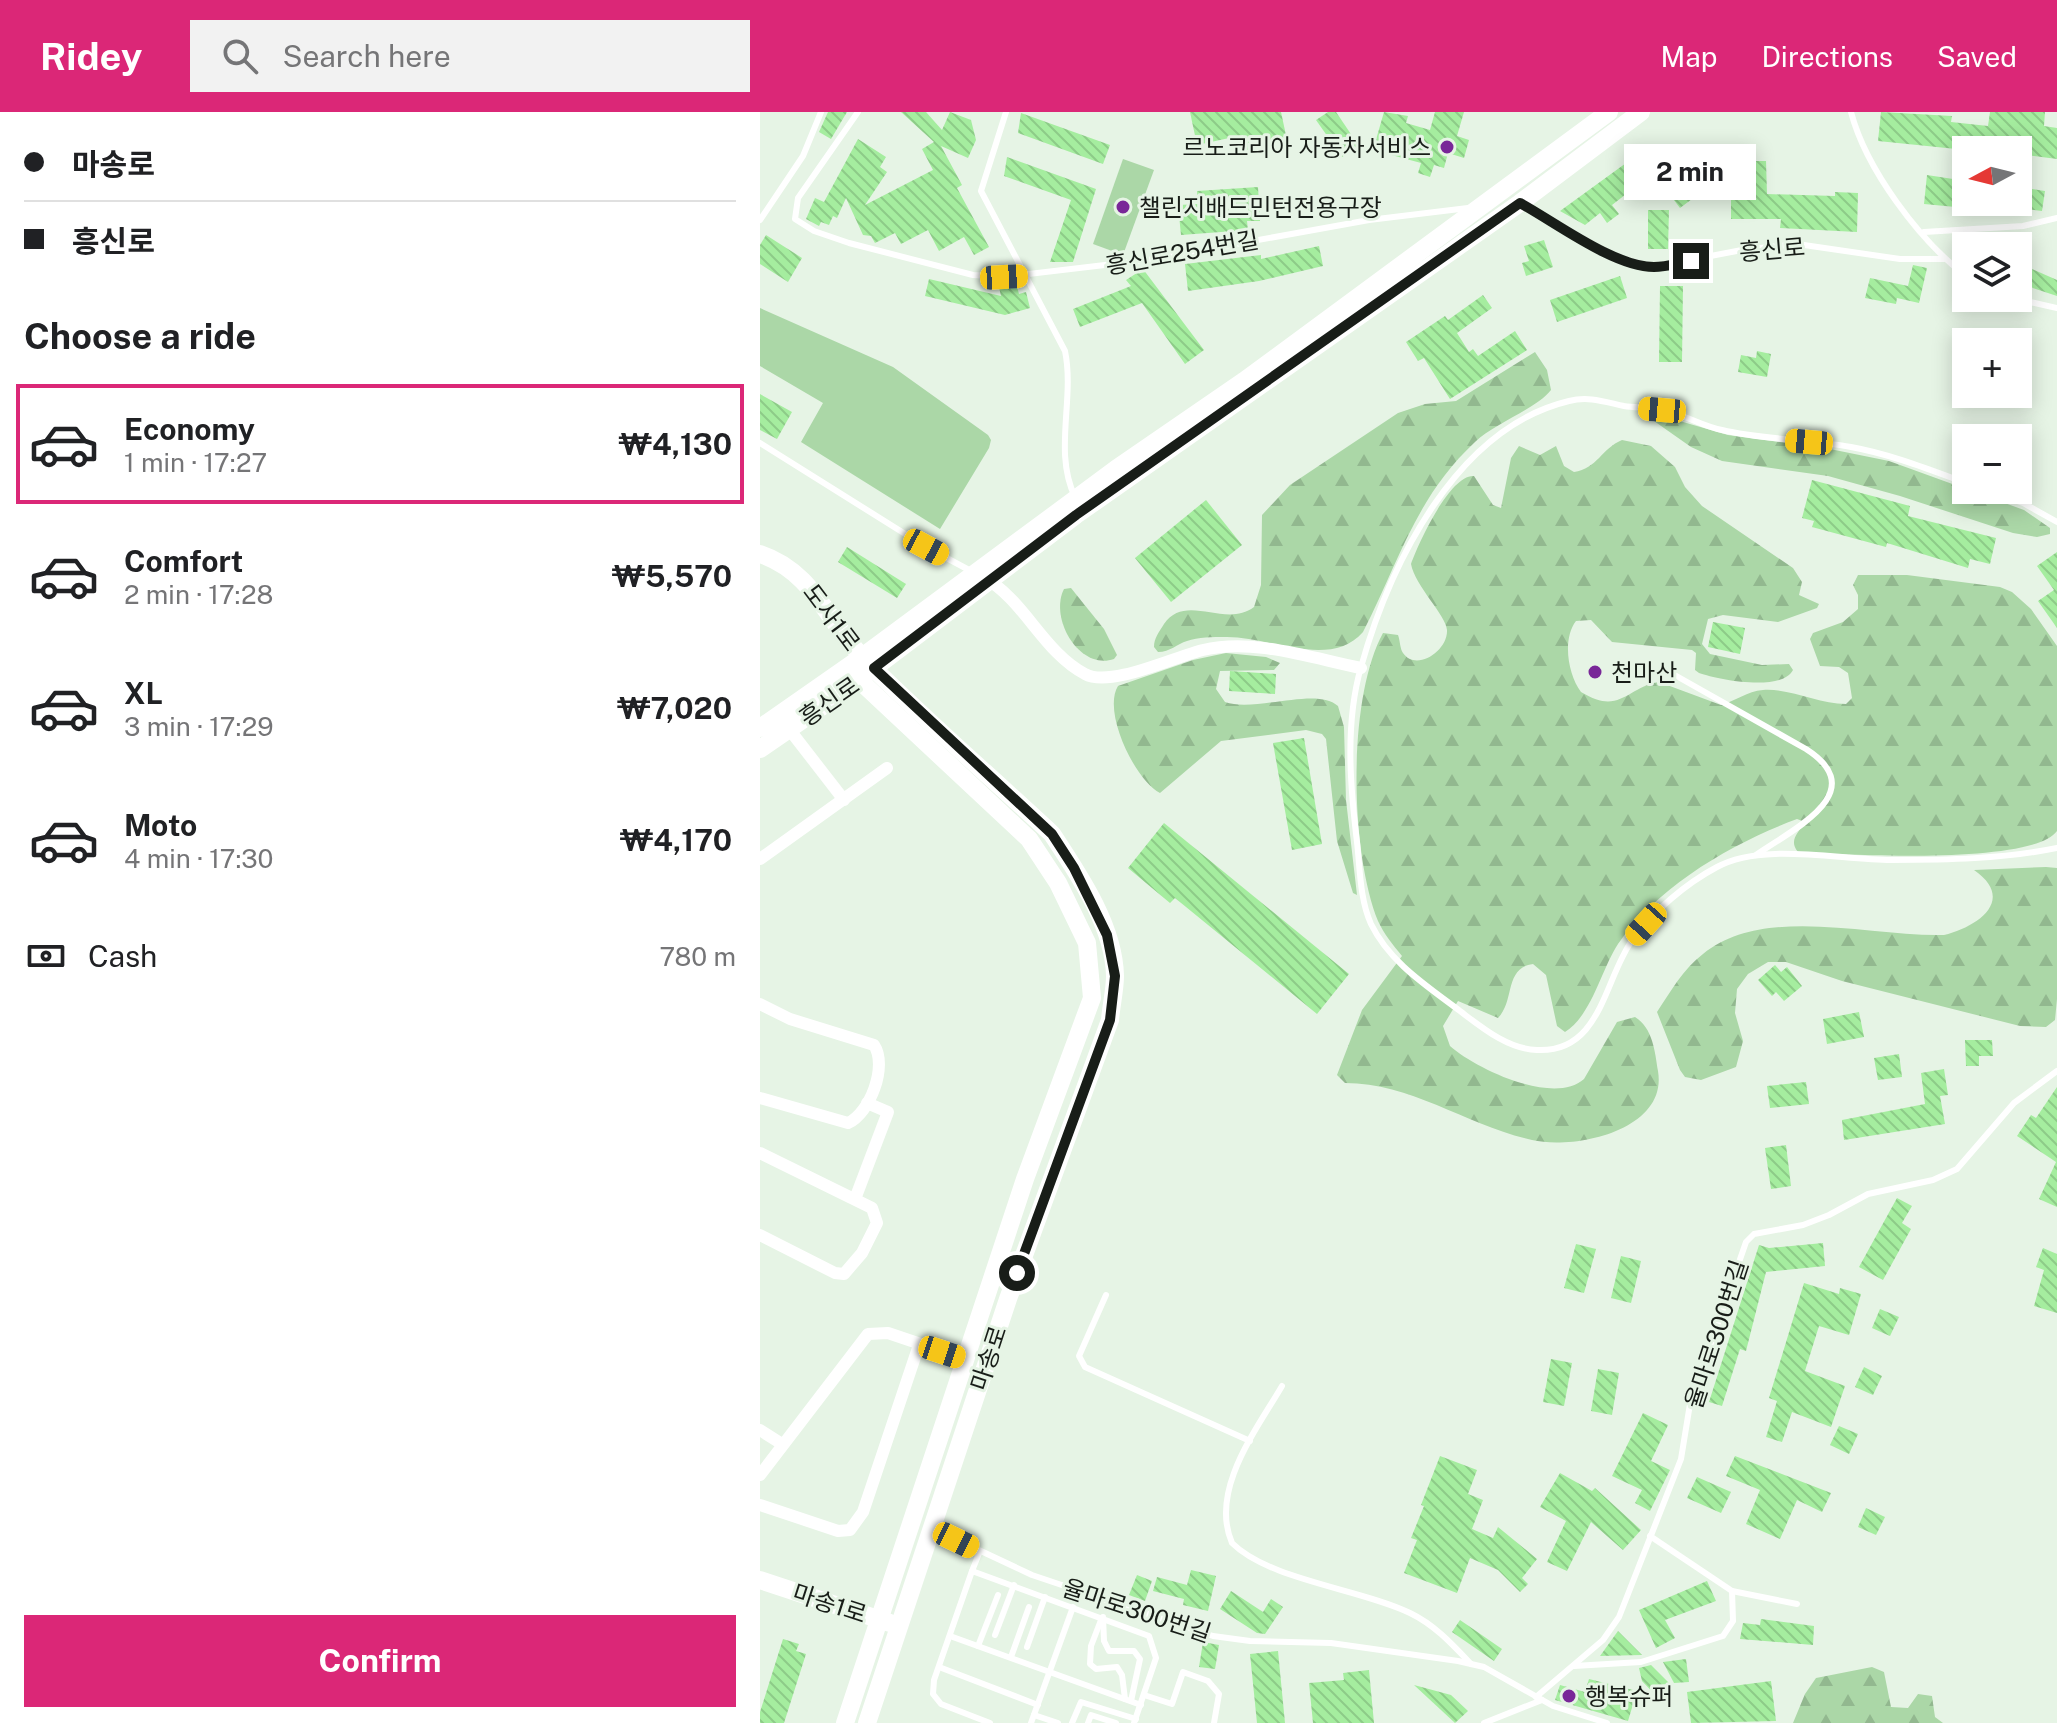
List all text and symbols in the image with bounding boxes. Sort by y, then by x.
search box [190,20,750,92]
text: Ridey [40,34,142,79]
icon: search [218,34,262,78]
text: Search here [282,38,451,74]
text: Map [1661,40,1717,73]
text: Directions [1761,40,1893,73]
text: Saved [1937,40,2017,73]
place label: 르노코리아 자동차서비스 [1182,133,1431,161]
north arrow [1952,136,2032,216]
map controls [1952,136,2032,504]
marker: 르노코리아 자동차서비스 [1438,138,1456,156]
callout: 2 min [1625,145,1757,201]
text: 마송로 [72,146,155,182]
text: 2 min [1656,156,1724,187]
place label: 챌린지배드민턴전용구장 [1139,193,1382,221]
marker: 챌린지배드민턴전용구장 [1114,198,1132,216]
text: 흥신로 [72,223,155,259]
street label: 흥신로254번길 [1103,225,1261,279]
street label: 흥신로 [1738,232,1806,266]
button: layers [1952,232,2032,312]
route end [1673,243,1709,279]
car [979,264,1029,290]
text: Choose a ride [24,315,256,357]
button: + [1952,328,2032,408]
car [1637,396,1687,424]
icon: car [28,408,100,480]
text: Economy [124,411,255,447]
button: − [1952,424,2032,504]
text: ₩4,130 [618,426,732,462]
car [1784,428,1834,456]
text: 1 min · 17:27 [124,447,267,478]
car [899,525,953,569]
icon: car [28,540,100,612]
text: Comfort [124,543,243,579]
text: ₩5,570 [612,558,732,594]
street label: 도사1로 [798,578,866,656]
text: 2 min · 17:28 [124,579,273,610]
place label: 천마산 [1611,658,1677,686]
marker: 천마산 [1586,663,1604,681]
street label: 흥신로 [794,671,864,731]
icon: car [28,672,100,744]
text: XL [124,675,163,711]
text: ₩7,020 [617,690,732,726]
text: 3 min · 17:29 [124,711,274,742]
icon: car [28,804,100,876]
text: Moto [124,807,197,843]
text: ₩4,170 [620,822,732,858]
text: 4 min · 17:30 [124,843,273,874]
car [1621,898,1671,950]
icon: cash [24,934,68,978]
text: Cash [88,938,157,974]
text: 780 m [660,941,736,972]
route start [999,1255,1035,1291]
street label: 율마로300번길 [1679,1256,1753,1412]
street label: 마송로 [964,1322,1012,1394]
car [915,1333,969,1371]
car [929,1519,983,1561]
street label: 율마로300번길 [1059,1573,1215,1647]
street label: 마송1로 [790,1578,870,1628]
button: Confirm [24,1615,736,1707]
place label: 행복슈퍼 [1585,1682,1673,1710]
marker: 행복슈퍼 [1560,1687,1578,1705]

